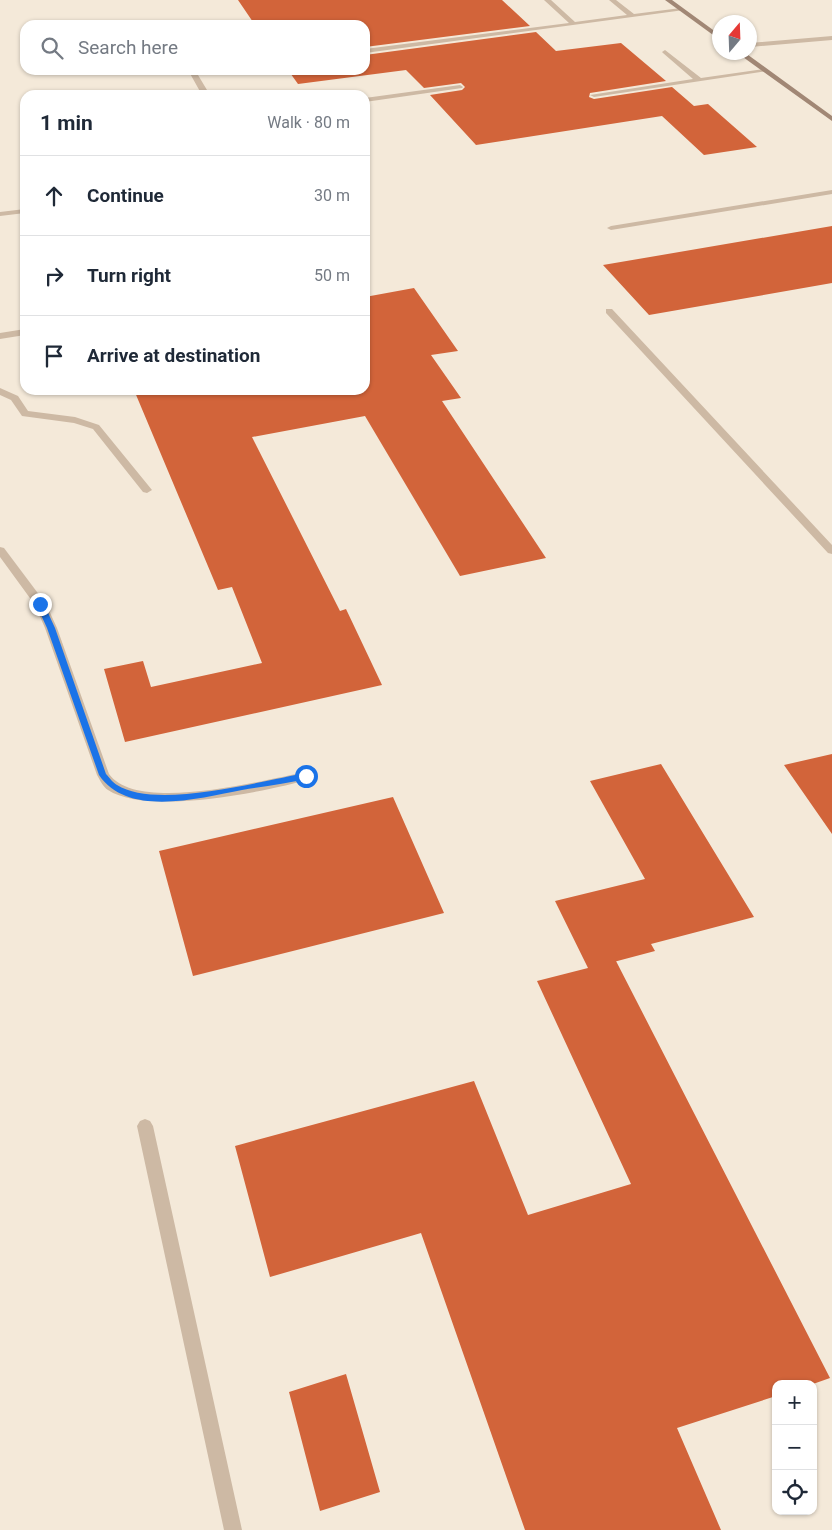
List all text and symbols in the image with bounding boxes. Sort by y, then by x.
north arrow [712,15,757,60]
search box [20,20,370,75]
icon: search [38,34,66,62]
text: Search here [78,36,178,59]
text: 1 min [40,111,93,135]
text: Walk · 80 m [267,113,350,132]
icon: ahead [40,182,68,210]
text: Continue [87,184,164,207]
text: 30 m [314,186,350,205]
icon: right [40,262,68,290]
text: Turn right [87,264,171,287]
text: 50 m [314,266,350,285]
icon: arrive [40,342,68,370]
text: Arrive at destination [87,344,260,367]
route end [29,593,52,616]
route start [295,765,318,788]
map controls [772,1380,817,1515]
button: + [772,1380,817,1425]
button: − [772,1425,817,1470]
button: locate [772,1470,817,1515]

